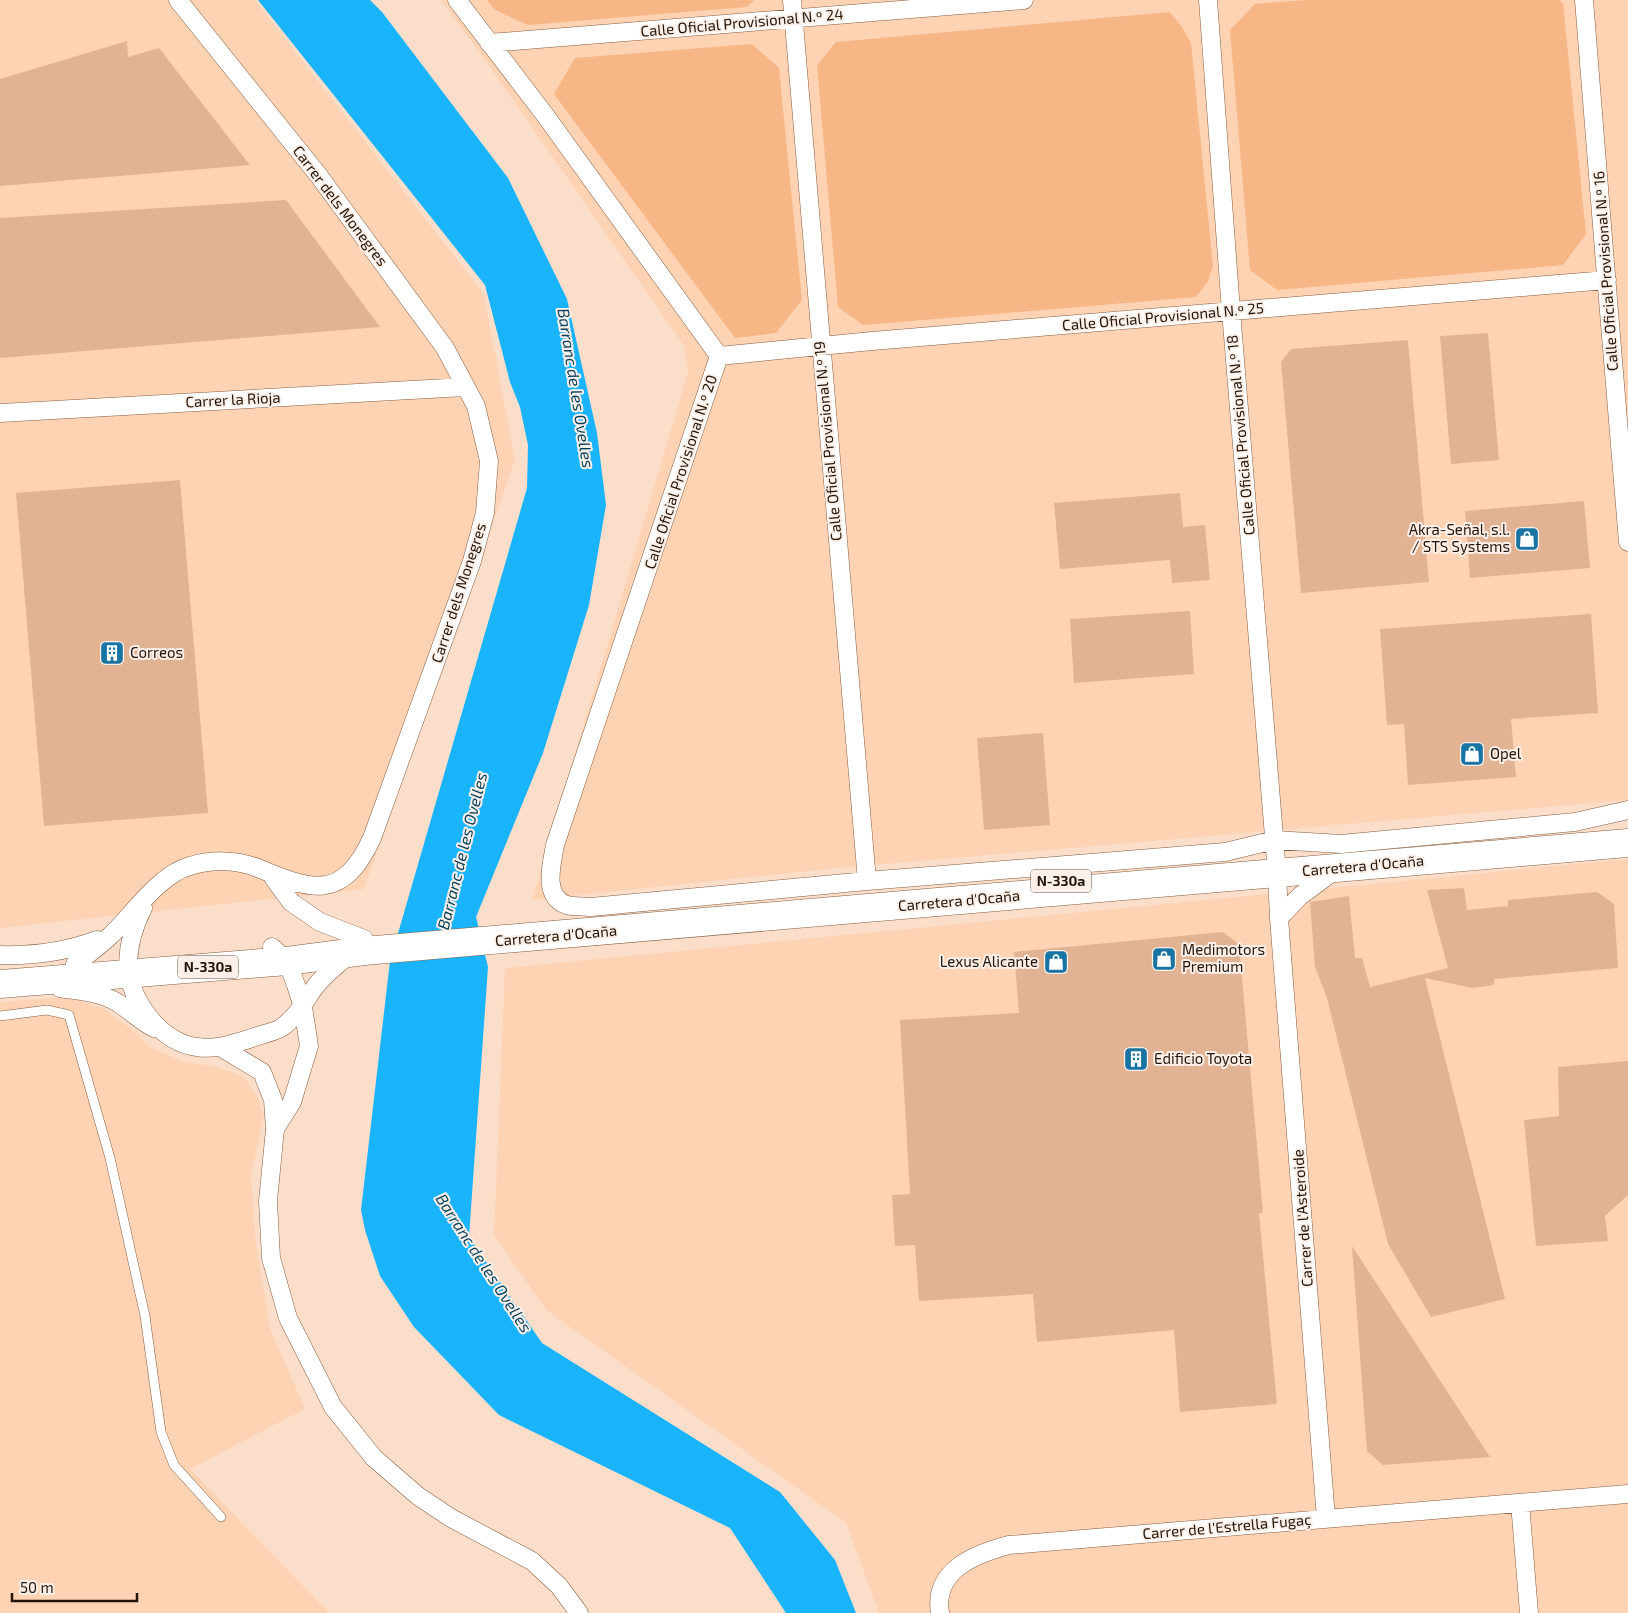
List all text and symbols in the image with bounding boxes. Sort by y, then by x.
street label: Calle Oficial Provisional N.º 24 [640,4,844,40]
street label: Carrer dels Monegres [290,142,392,269]
street label: Calle Oficial Provisional N.º 16 [1589,170,1621,372]
street label: Calle Oficial Provisional N.º 25 [1061,298,1265,334]
water label: Barranc de les Ovelles [554,307,599,469]
street label: Calle Oficial Provisional N.º 18 [1222,334,1258,536]
street label: Calle Oficial Provisional N.º 19 [809,340,845,542]
street label: Calle Oficial Provisional N.º 20 [640,372,720,571]
street label: Carrer la Rioja [185,388,281,411]
street label: Carrer dels Monegres [427,520,489,665]
place label: Akra-Señal, s.l. / STS Systems [1409,520,1510,555]
shop icon: Akra-Señal, s.l. / STS Systems [1514,526,1540,552]
building icon: Correos [99,640,125,666]
place label: Correos [130,643,183,661]
shop icon: Opel [1459,741,1485,767]
place label: Opel [1490,744,1522,762]
water label: Barranc de les Ovelles [433,770,490,931]
street label: Carretera d'Ocaña [1301,851,1425,879]
road number: N-330a [1031,869,1091,892]
street label: Carretera d'Ocaña [897,886,1021,914]
street label: Carretera d'Ocaña [494,921,618,949]
place label: Medimotors Premium [1182,940,1265,975]
shop icon: Medimotors Premium [1151,946,1177,972]
shop icon: Lexus Alicante [1043,949,1069,975]
place label: Lexus Alicante [940,952,1038,970]
road number: N-330a [178,956,238,979]
building icon: Edificio Toyota [1123,1046,1149,1072]
place label: Edificio Toyota [1154,1049,1252,1067]
street label: Carrer de l'Asteroide [1288,1149,1316,1287]
water label: Barranc de les Ovelles [432,1190,536,1336]
street label: Carrer de l'Estrella Fugaç [1142,1510,1312,1543]
scale bar [12,1570,138,1602]
text: 50 m [20,1578,54,1596]

